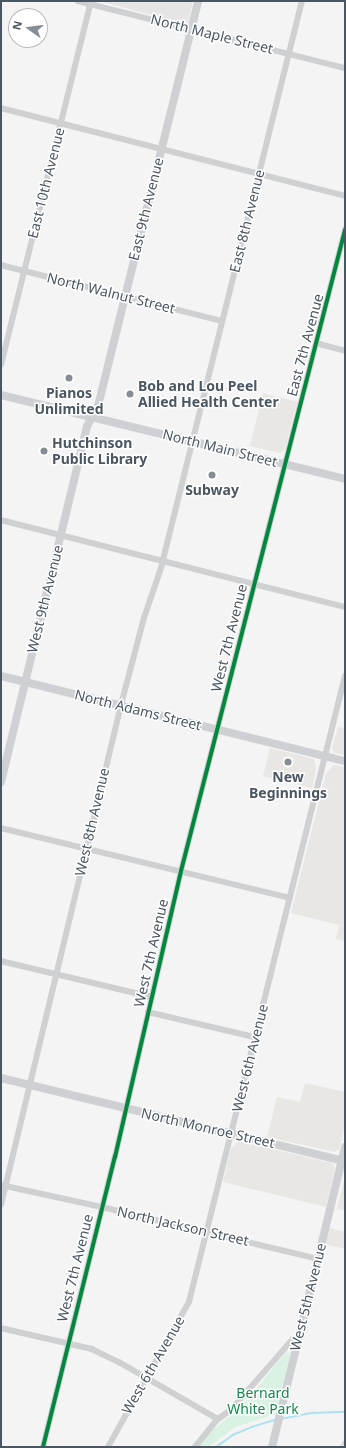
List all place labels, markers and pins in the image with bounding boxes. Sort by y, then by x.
marker: Pianos Unlimited [64,373,74,383]
place label: Bob and Lou Peel Allied Health Center [138,378,279,410]
place label: Pianos Unlimited [34,385,104,418]
marker: Bob and Lou Peel Allied Health Center [125,389,135,399]
place label: Hutchinson Public Library [52,435,147,468]
marker: Hutchinson Public Library [39,446,49,456]
marker: Subway [207,470,217,480]
place label: Subway [185,482,239,498]
marker: New Beginnings [283,757,293,767]
place label: New Beginnings [249,769,327,802]

